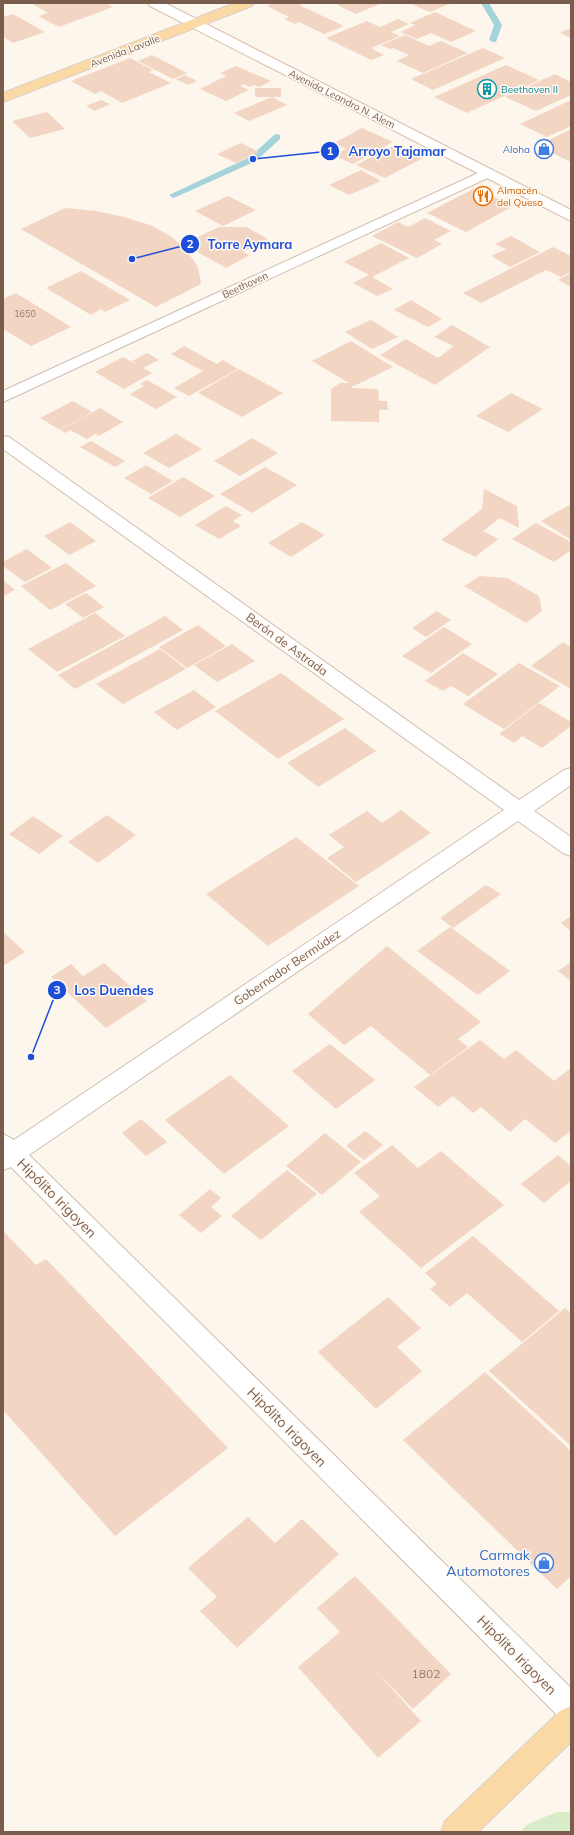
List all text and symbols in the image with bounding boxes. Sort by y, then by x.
street label: Avenida Lavalle [88,32,162,70]
street label: Avenida Leandro N. Alem [287,67,397,132]
building icon: Beethoven II [476,78,498,100]
place label: Beethoven II [501,83,558,96]
shop icon: Aloha [533,138,555,160]
callout: Arroyo Tajamar [320,139,453,164]
text: 1 [326,143,334,158]
text: Arroyo Tajamar [348,143,446,160]
place label: Aloha [503,143,530,156]
place label: Almacén del Queso [497,184,543,209]
restaurant icon: Almacén del Queso [472,185,494,207]
callout: Torre Aymara [180,232,300,257]
text: 2 [186,236,194,251]
text: Torre Aymara [208,236,292,253]
street label: Beethoven [220,269,270,301]
house number: 1650 [14,308,36,319]
street label: Berón de Astrada [243,609,331,679]
street label: Gobernador Bermúdez [231,926,343,1008]
callout: Los Duendes [47,977,162,1002]
text: 3 [53,982,61,997]
text: Los Duendes [74,982,154,998]
street label: Hipólito Irigoyen [13,1154,101,1242]
street label: Hipólito Irigoyen [243,1383,331,1471]
place label: Carmak Automotores [446,1546,531,1580]
shop icon: Carmak Automotores [533,1552,555,1574]
street label: Hipólito Irigoyen [473,1611,561,1699]
house number: 1802 [412,1666,440,1681]

